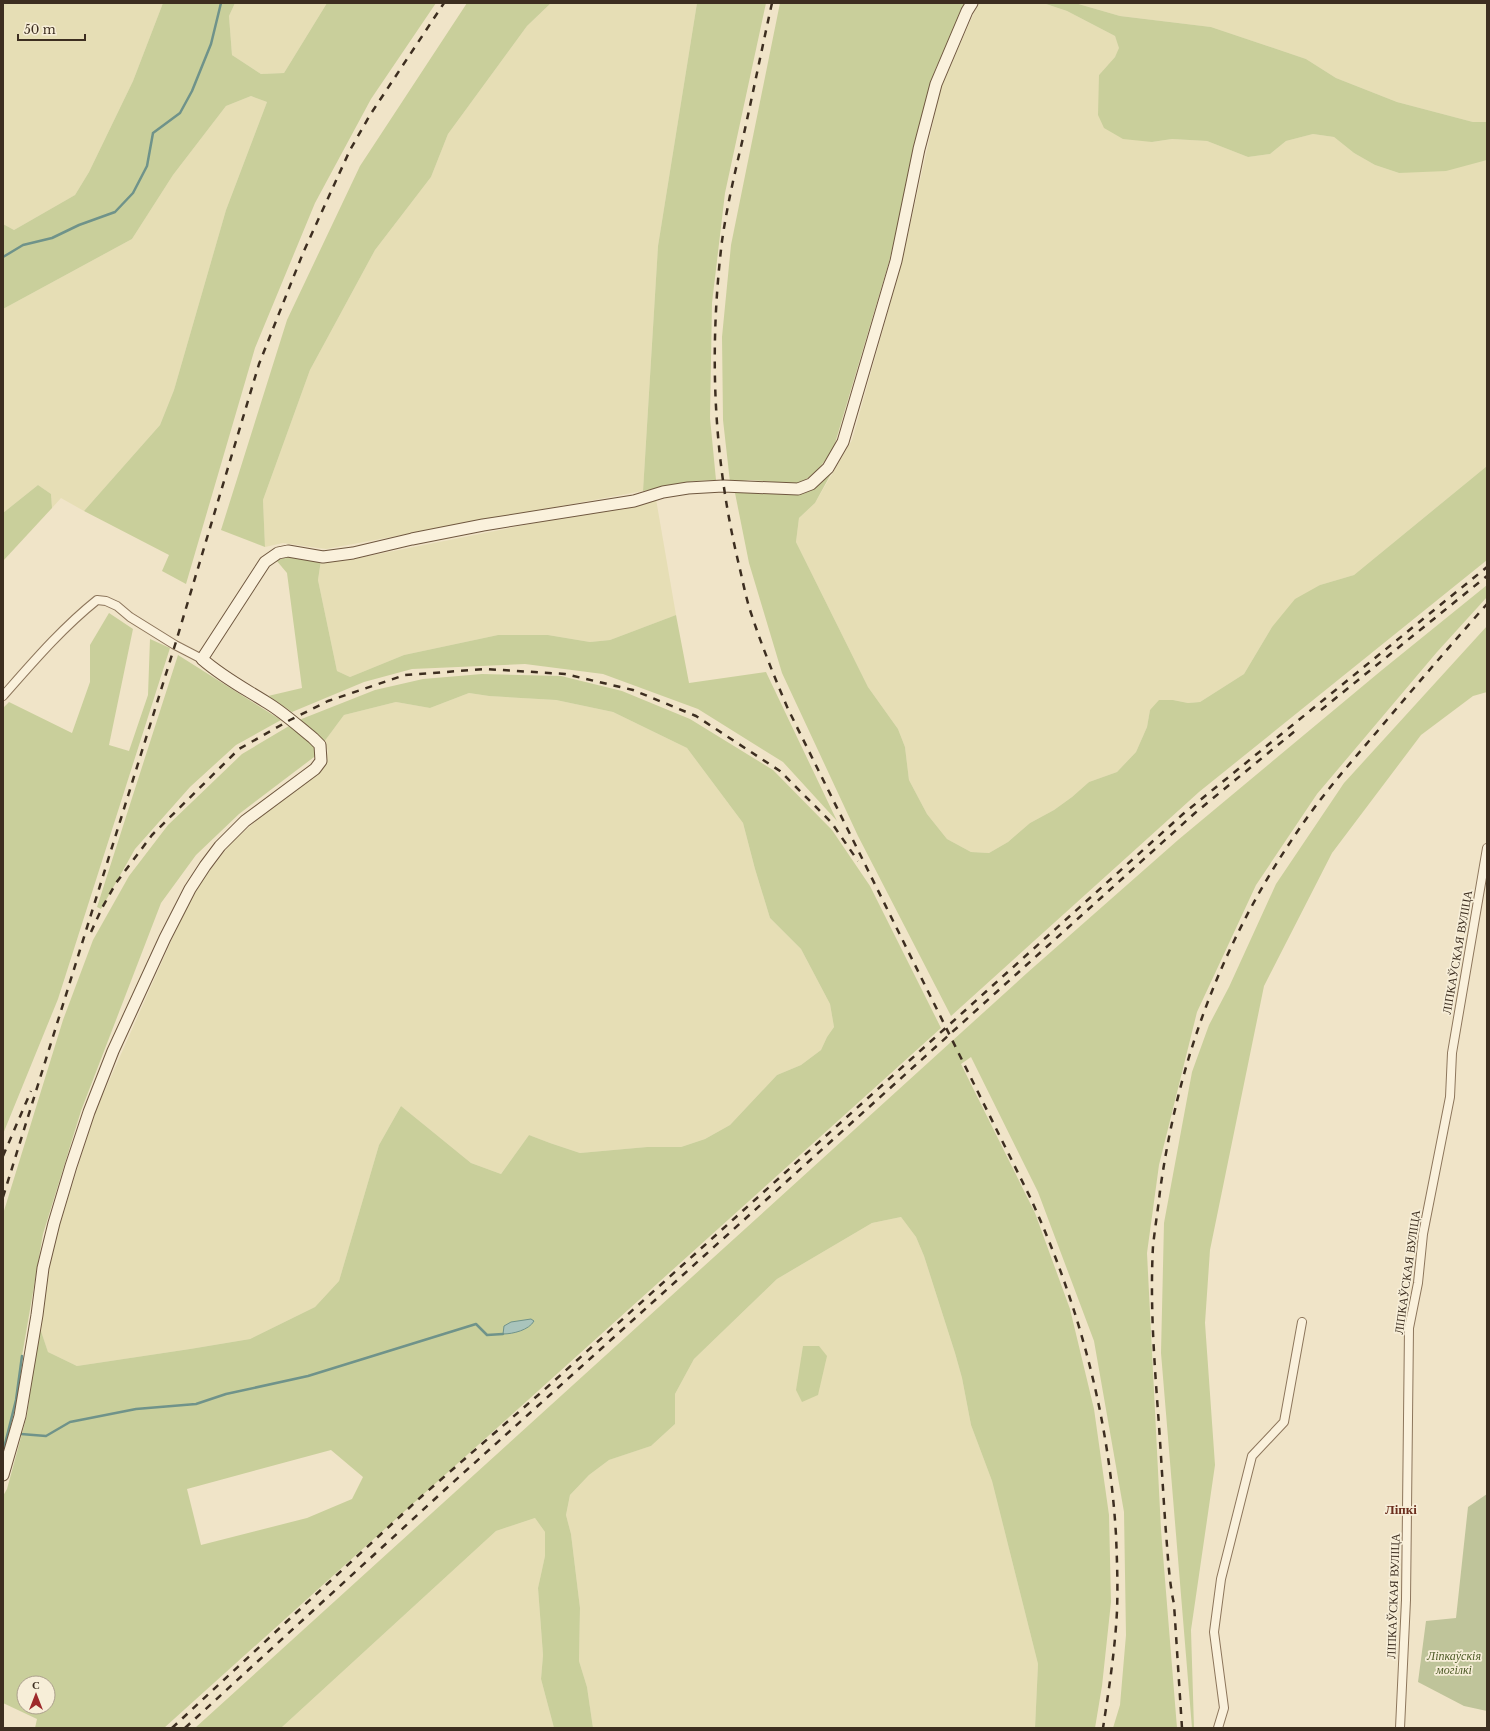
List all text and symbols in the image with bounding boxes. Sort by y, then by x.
scale bar [18,16,85,42]
text: 50 m [24,22,56,37]
street label: ЛІПКАЎСКАЯ ВУЛІЦА [1439,888,1475,1015]
street label: ЛІПКАЎСКАЯ ВУЛІЦА [1391,1208,1423,1335]
district label: Ліпкі [1385,1501,1417,1518]
street label: ЛІПКАЎСКАЯ ВУЛІЦА [1383,1533,1403,1659]
park label: Ліпкаўскія могілкі [1426,1648,1481,1677]
north arrow [16,1675,56,1715]
text: С [32,1678,40,1692]

